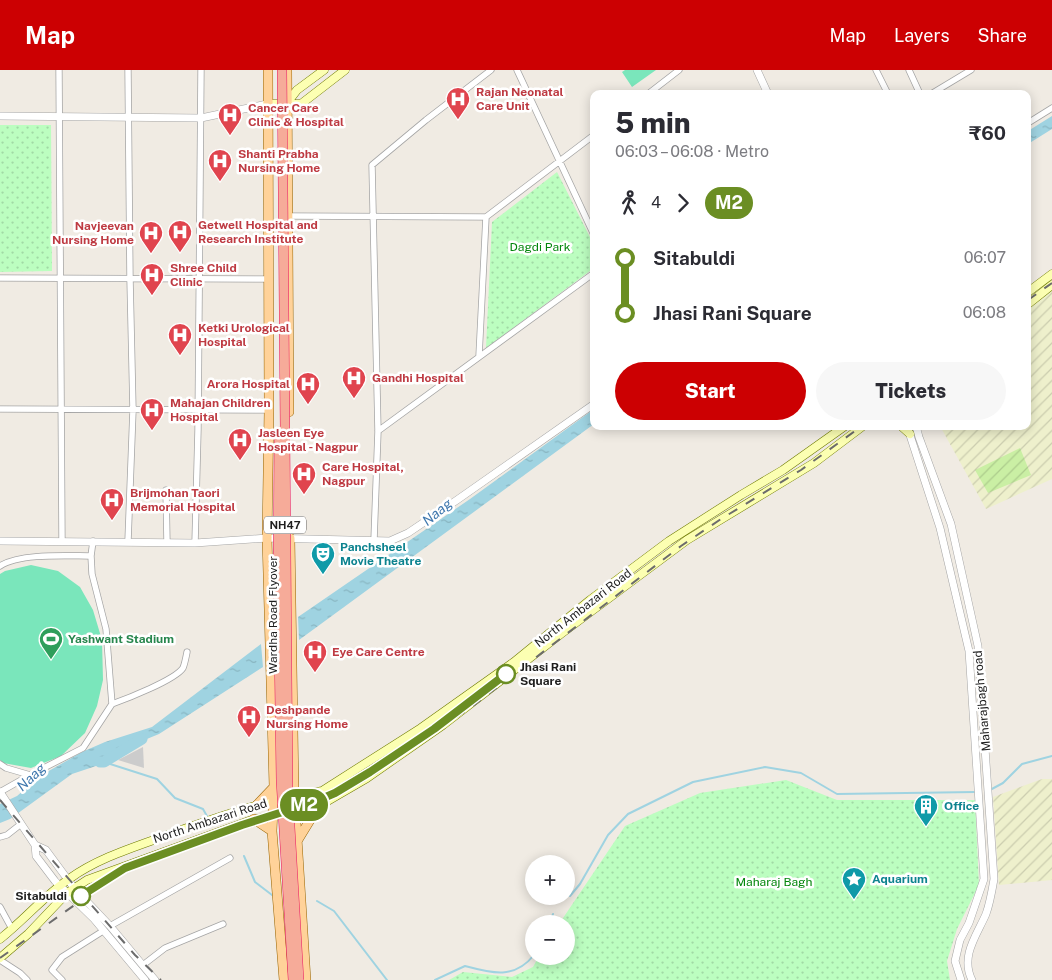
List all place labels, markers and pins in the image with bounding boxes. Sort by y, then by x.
place label: Rajan Neonatal Care Unit [476,85,564,113]
hospital icon: Rajan Neonatal Care Unit [445,86,471,120]
place label: Cancer Care Clinic & Hospital [248,101,344,129]
hospital icon: Cancer Care Clinic & Hospital [217,102,243,136]
place label: Shanti Prabha Nursing Home [238,147,320,175]
hospital icon: Shanti Prabha Nursing Home [207,148,233,182]
place label: Getwell Hospital and Research Institute [198,218,318,246]
place label: Navjeevan Nursing Home [52,219,134,247]
hospital icon: Getwell Hospital and Research Institute [167,219,193,253]
hospital icon: Navjeevan Nursing Home [138,220,164,254]
place label: Shree Child Clinic [170,261,237,289]
hospital icon: Shree Child Clinic [139,262,165,296]
place label: Ketki Urological Hospital [198,321,290,349]
hospital icon: Ketki Urological Hospital [167,322,193,356]
hospital icon: Gandhi Hospital [341,365,367,399]
hospital icon: Arora Hospital [295,371,321,405]
place label: Gandhi Hospital [372,371,464,385]
place label: Arora Hospital [207,377,290,391]
place label: Mahajan Children Hospital [170,396,271,424]
hospital icon: Mahajan Children Hospital [139,397,165,431]
place label: Jasleen Eye Hospital - Nagpur [258,426,358,454]
hospital icon: Jasleen Eye Hospital - Nagpur [227,427,253,461]
place label: Care Hospital, Nagpur [322,460,404,488]
hospital icon: Care Hospital, Nagpur [291,461,317,495]
place label: Brijmohan Taori Memorial Hospital [130,486,236,514]
hospital icon: Brijmohan Taori Memorial Hospital [99,487,125,521]
place label: Panchsheel Movie Theatre [340,540,421,568]
theatre icon: Panchsheel Movie Theatre [310,541,336,575]
sports icon: Yashwant Stadium [38,626,64,660]
place label: Yashwant Stadium [68,632,174,646]
hospital icon: Eye Care Centre [302,639,328,673]
place label: Eye Care Centre [332,645,425,659]
place label: Jhasi Rani Square [520,660,576,688]
marker: Jhasi Rani Square [496,664,516,684]
place label: Deshpande Nursing Home [266,703,348,731]
hospital icon: Deshpande Nursing Home [236,704,262,738]
building icon: Office [913,793,939,827]
place label: Office [944,799,979,813]
place icon: Aquarium [841,866,867,900]
place label: Aquarium [872,872,928,886]
marker: Sitabuldi [71,886,91,906]
place label: Sitabuldi [15,889,67,903]

